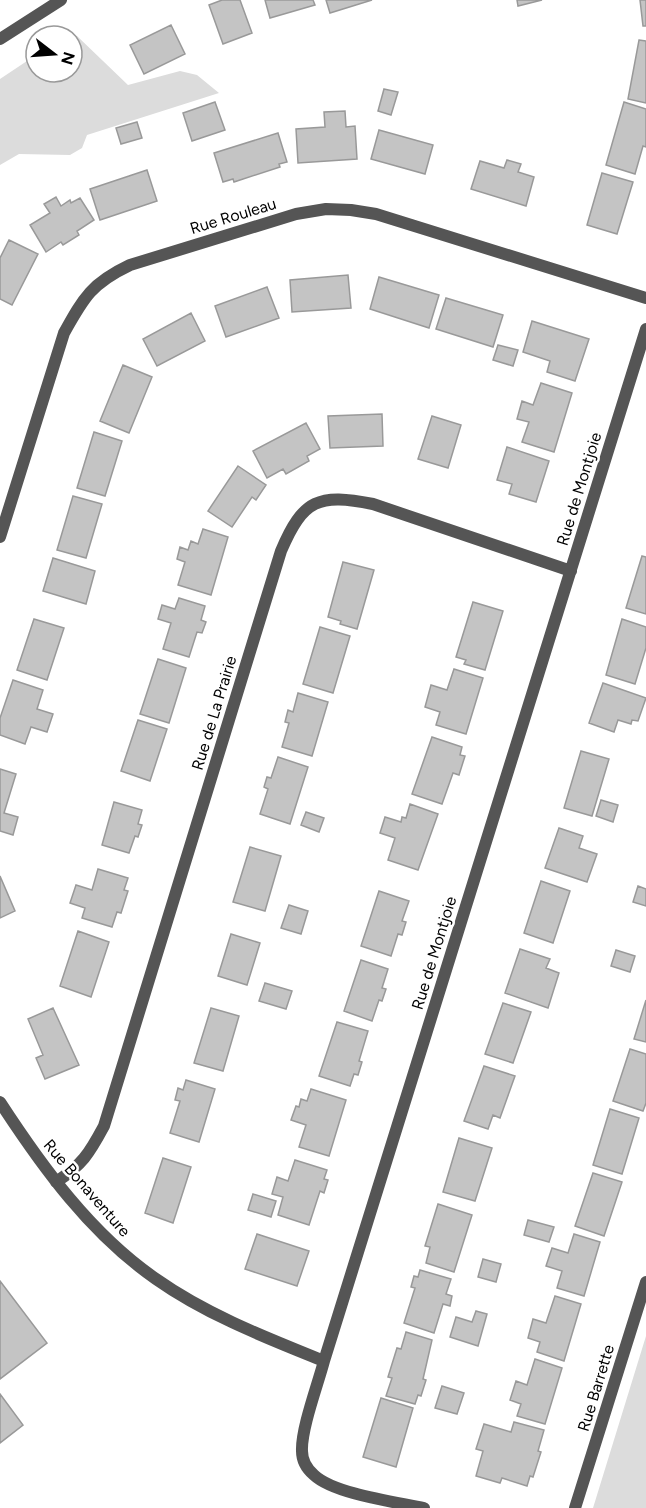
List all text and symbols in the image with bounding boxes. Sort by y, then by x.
north arrow [24,24,84,84]
text: N [57,50,79,67]
street label: Rue Rouleau [188,194,278,238]
street label: Rue de Montjoie [553,430,605,548]
street label: Rue de La Prairie [188,653,240,772]
street label: Rue de Montjoie [408,894,460,1012]
street label: Rue Bonaventure [40,1136,135,1241]
street label: Rue Barrette [574,1342,618,1434]

